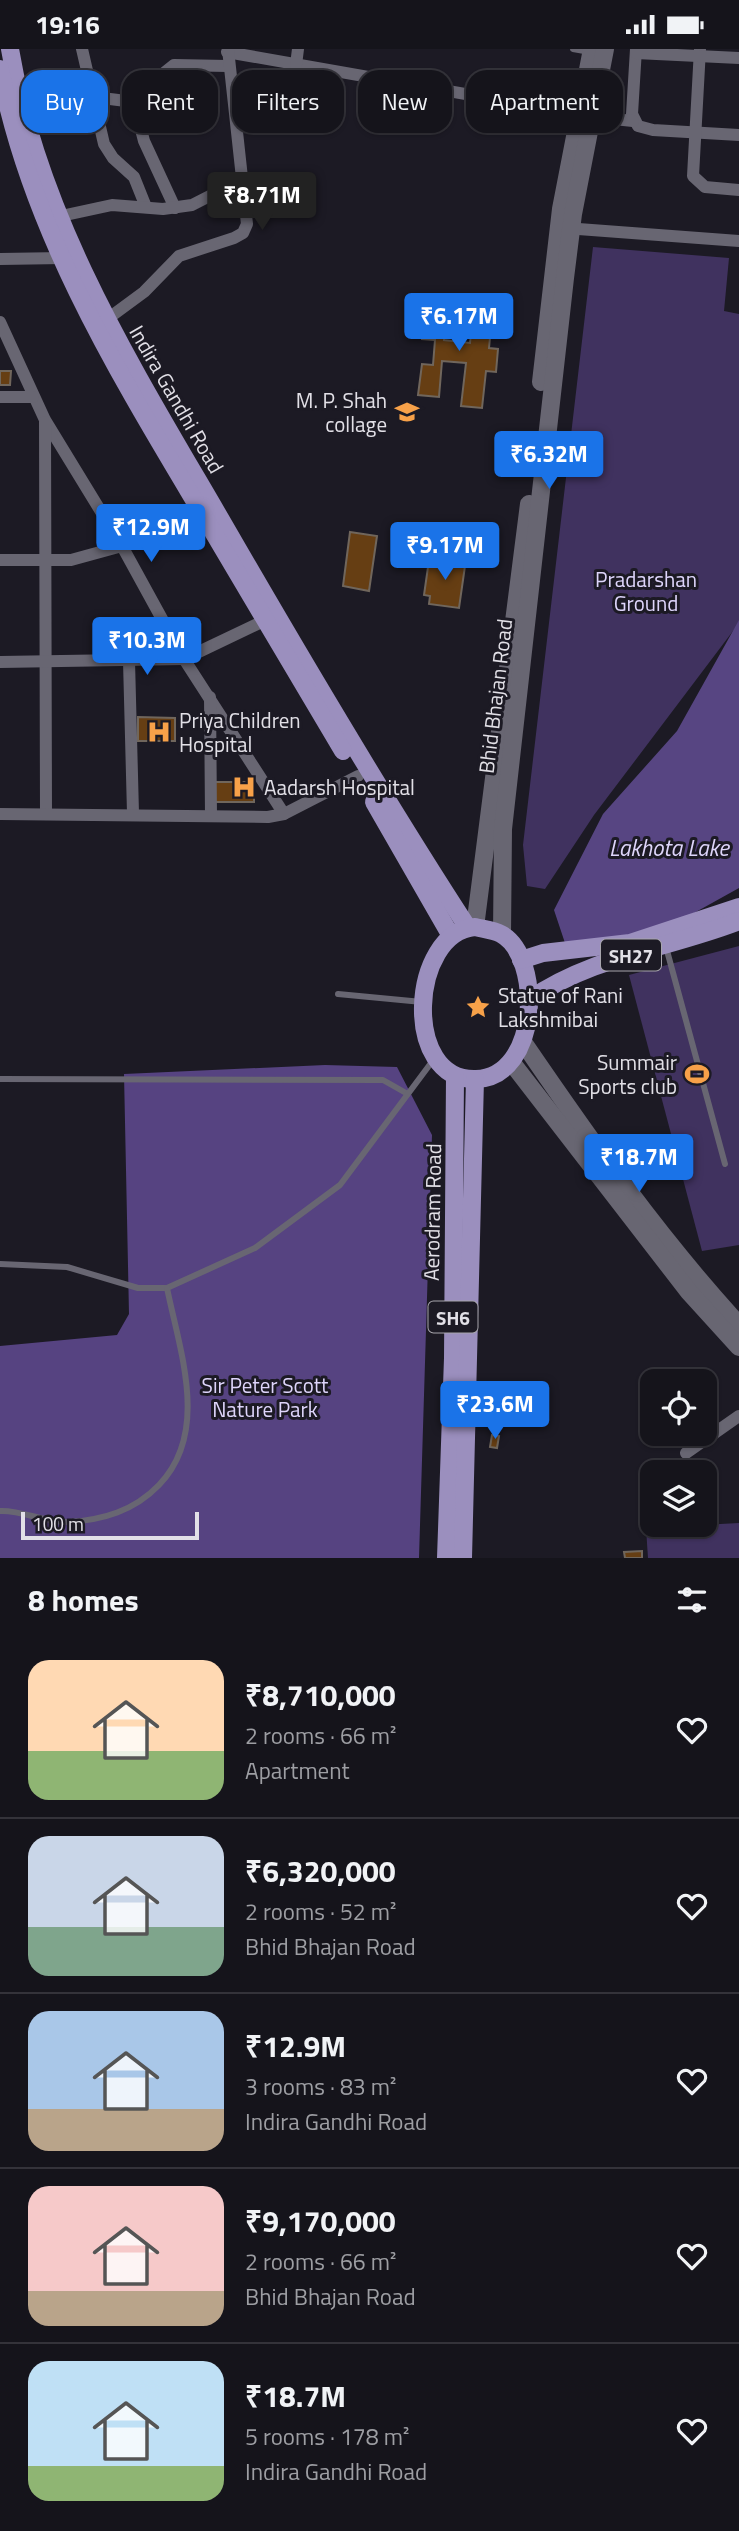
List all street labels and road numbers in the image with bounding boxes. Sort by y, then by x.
street label: Indira Gandhi Road [122,319,232,479]
street label: Bhid Bhajan Road [470,617,520,775]
road number: SH27 [601,939,661,971]
street label: Aerodram Road [415,1143,449,1281]
road number: SH6 [428,1301,477,1333]

